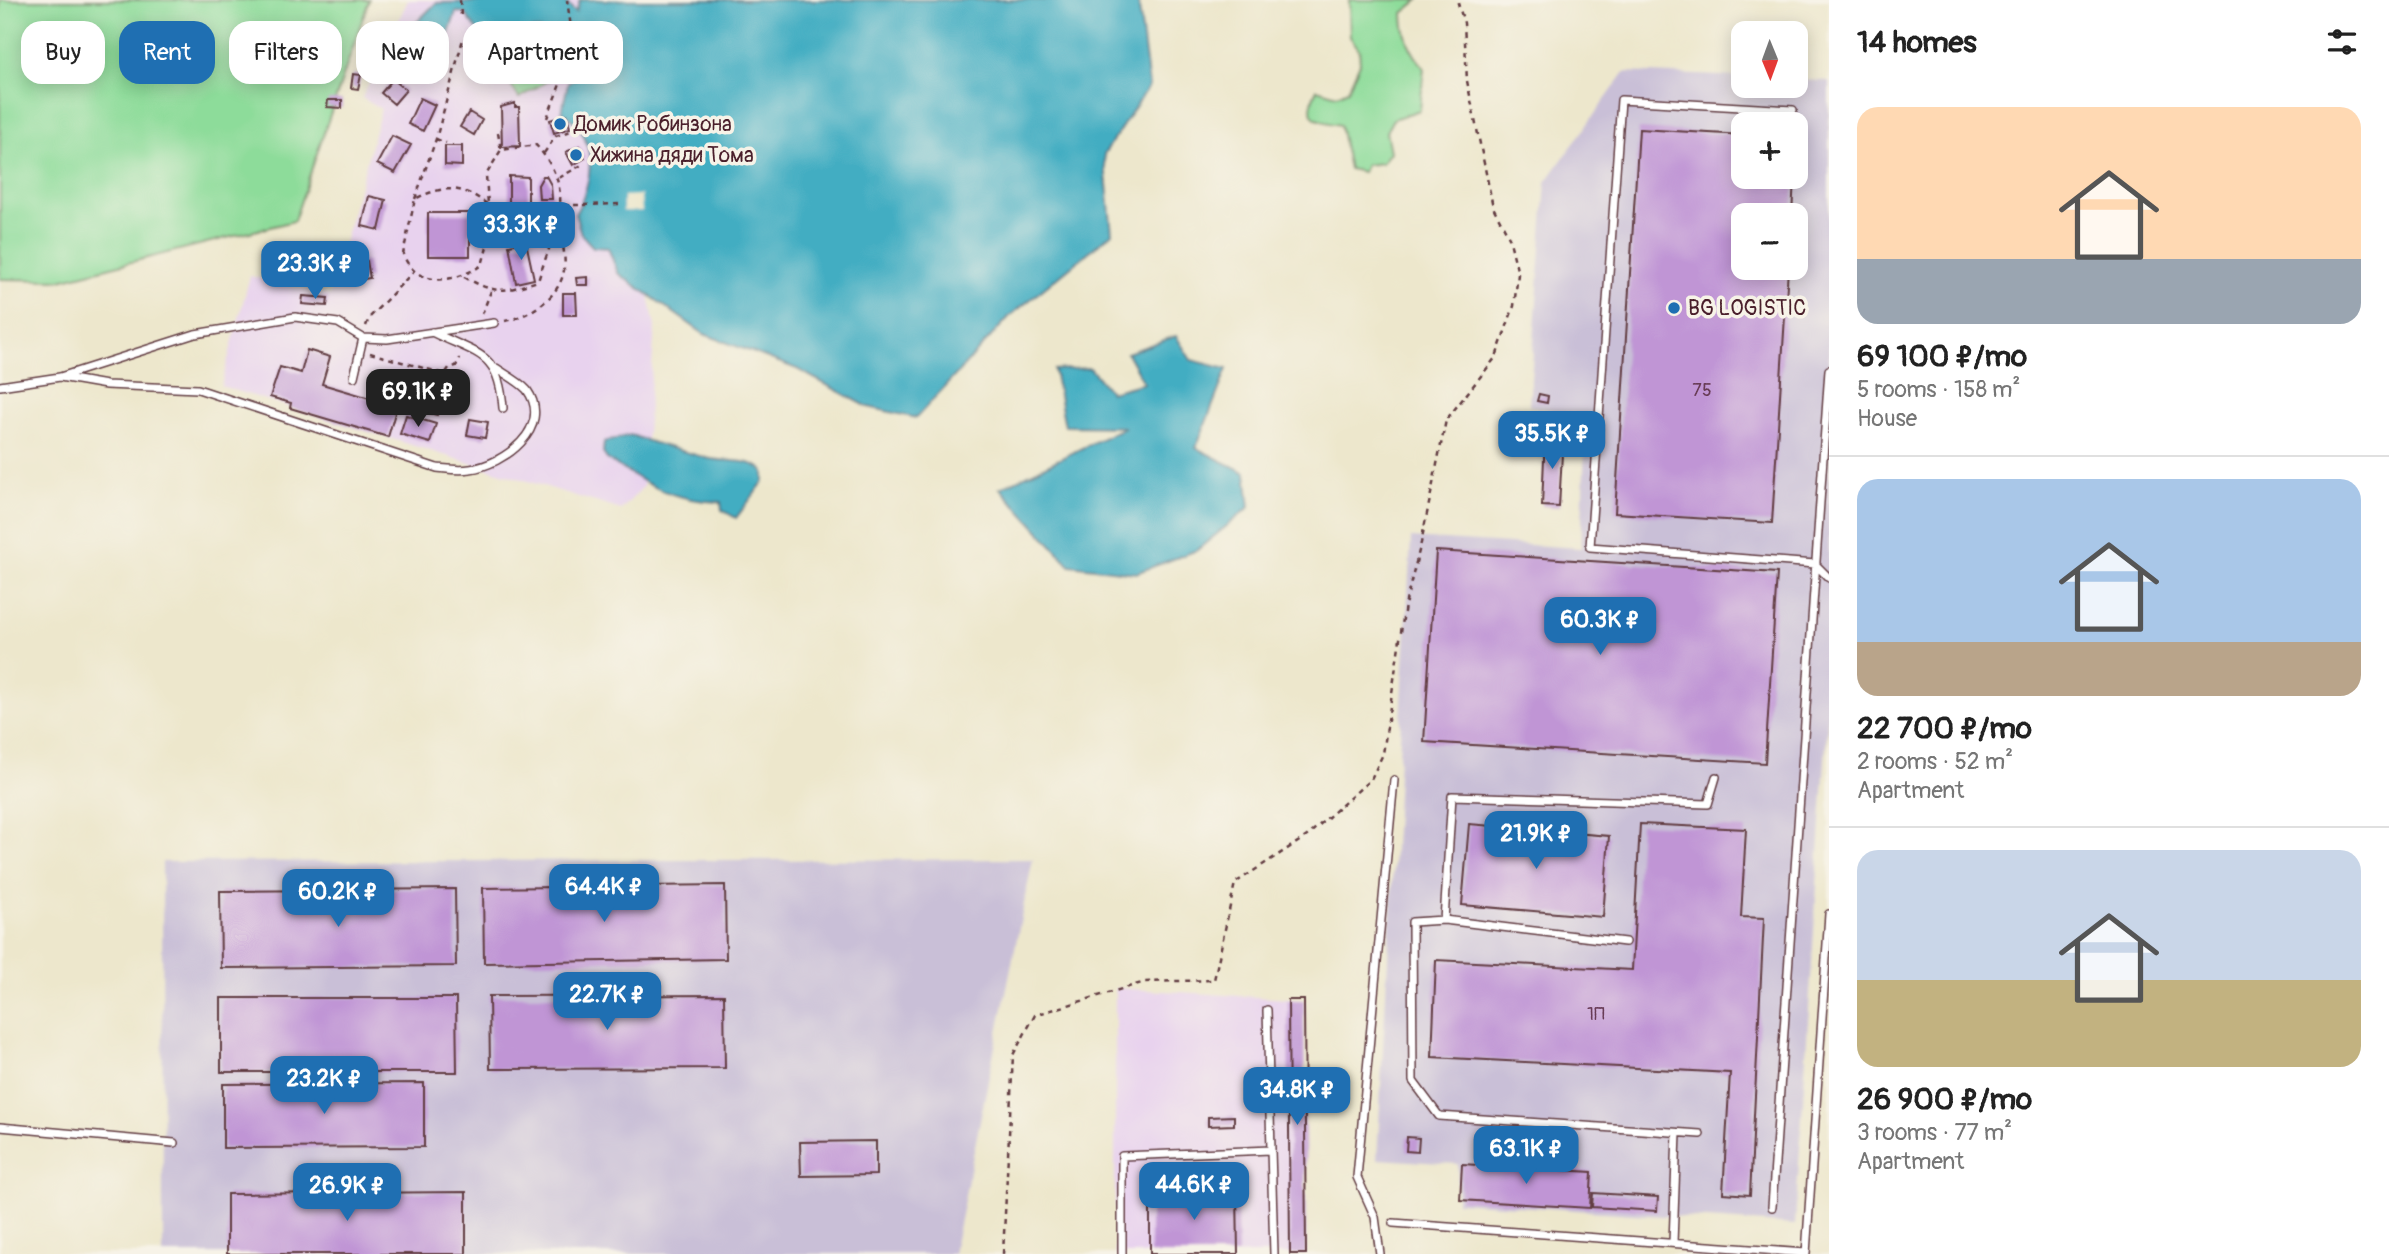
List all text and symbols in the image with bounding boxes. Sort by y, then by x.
chip: Buy [21,21,105,84]
chip: Rent [119,21,215,84]
chip: Filters [229,21,342,84]
chip: New [356,21,449,84]
chip: Apartment [463,21,623,84]
north arrow [1731,21,1808,98]
map controls [1731,21,1808,280]
icon: filters [2323,23,2361,61]
text: 14 homes [1857,24,1977,61]
place label: Домик Робинзона [573,111,732,138]
button: + [1731,112,1808,189]
marker: Домик Робинзона [552,116,568,132]
place label: Хижина дяди Тома [590,142,754,169]
marker: Хижина дяди Тома [568,147,584,163]
icon: home [2046,152,2172,278]
pin: 33.3K ₽ [456,202,586,262]
button: − [1731,203,1808,280]
text: 33.3K ₽ [483,210,559,239]
pin: 23.3K ₽ [250,242,380,301]
text: 23.3K ₽ [277,249,353,278]
place label: BG LOGISTIC [1688,295,1806,322]
marker: BG LOGISTIC [1666,300,1682,316]
text: 69 100 ₽/mo [1857,338,2027,375]
pin: 69.1K ₽ [353,370,483,429]
text: 5 rooms · 158 m² [1857,375,2020,404]
text: 69.1K ₽ [382,377,454,406]
house number: 75 [1692,379,1712,402]
text: House [1857,404,1917,433]
pin: 35.5K ₽ [1487,412,1617,471]
text: 35.5K ₽ [1514,419,1590,448]
icon: home [2046,524,2172,650]
pin: 60.3K ₽ [1535,598,1665,657]
text: 60.3K ₽ [1560,605,1640,634]
text: 22 700 ₽/mo [1857,710,2032,747]
text: 2 rooms · 52 m² [1857,747,2013,776]
text: Apartment [1857,776,1964,805]
pin: 21.9K ₽ [1471,812,1601,871]
text: 21.9K ₽ [1500,819,1572,848]
pin: 64.4K ₽ [539,864,669,924]
pin: 60.2K ₽ [273,870,403,929]
text: 64.4K ₽ [565,872,643,901]
text: 60.2K ₽ [298,877,378,906]
icon: home [2046,895,2172,1021]
pin: 22.7K ₽ [542,972,672,1032]
text: 22.7K ₽ [569,980,645,1009]
house number: 1П [1587,1003,1605,1026]
pin: 23.2K ₽ [259,1056,389,1116]
text: 23.2K ₽ [286,1064,362,1093]
pin: 34.8K ₽ [1232,1068,1362,1127]
text: 34.8K ₽ [1259,1075,1335,1104]
text: 26 900 ₽/mo [1857,1081,2032,1118]
text: 3 rooms · 77 m² [1857,1118,2012,1147]
pin: 63.1K ₽ [1461,1126,1591,1186]
text: 63.1K ₽ [1490,1134,1562,1163]
text: Apartment [1857,1147,1964,1176]
pin: 44.6K ₽ [1129,1162,1259,1222]
pin: 26.9K ₽ [282,1164,412,1223]
text: 44.6K ₽ [1155,1170,1233,1199]
text: 26.9K ₽ [309,1171,385,1200]

